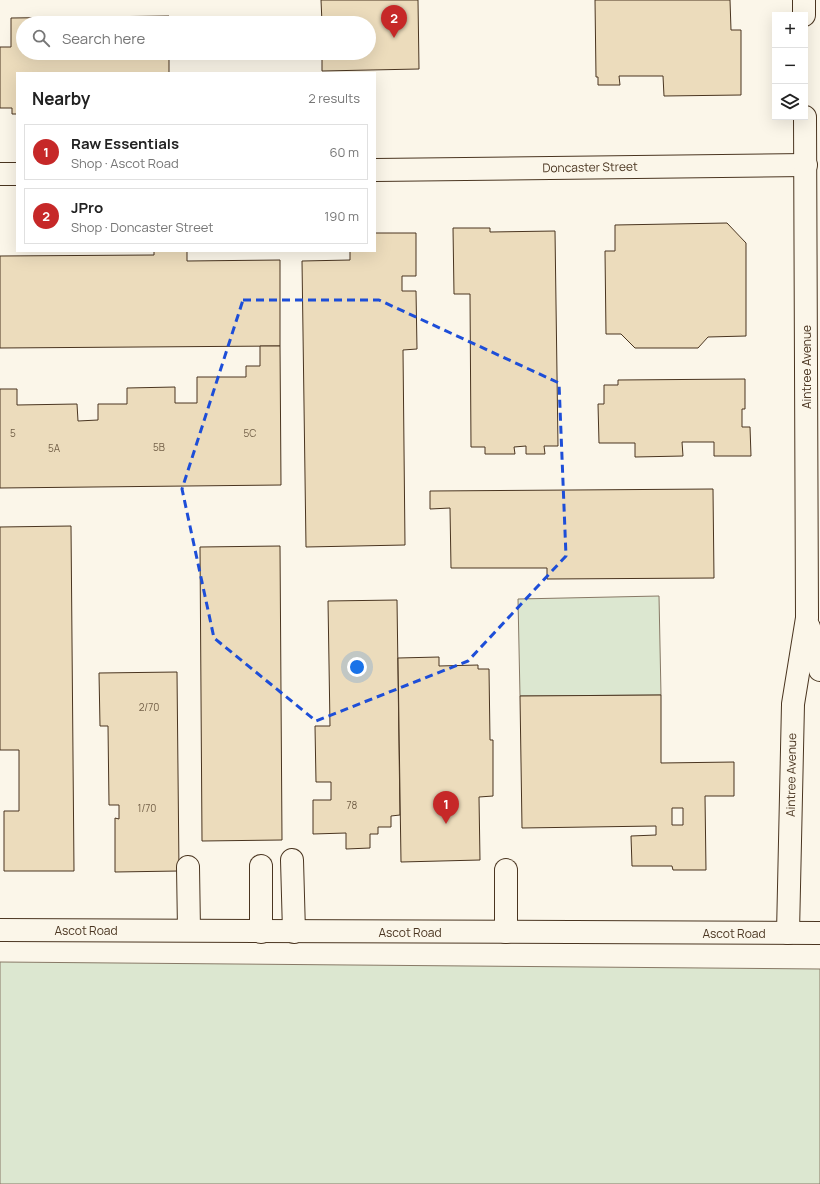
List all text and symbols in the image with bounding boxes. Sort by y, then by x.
pin: 2 [381,5,407,38]
map controls [772,12,808,120]
button: + [772,12,808,48]
search box [16,16,376,60]
icon: search [30,27,52,49]
text: Search here [62,28,145,49]
button: − [772,48,808,84]
button: layers [772,84,808,120]
text: Nearby [32,87,90,110]
text: 2 results [308,89,360,107]
text: Raw Essentials [71,133,179,154]
text: 1 [43,143,49,161]
text: 60 m [329,143,359,161]
text: Shop · Ascot Road [71,154,179,172]
street label: Doncaster Street [542,158,638,176]
text: JPro [71,197,103,218]
text: 2 [42,207,50,225]
text: 190 m [324,207,359,225]
text: Shop · Doncaster Street [71,218,214,236]
street label: Aintree Avenue [798,325,815,409]
house number: 5 [10,426,16,440]
house number: 5C [244,426,256,440]
house number: 5B [153,440,165,454]
house number: 5A [48,441,61,455]
your location [347,657,367,677]
house number: 2/70 [139,700,159,714]
street label: Aintree Avenue [782,733,800,817]
pin: 1 [433,791,459,824]
house number: 78 [347,798,358,812]
house number: 1/70 [138,801,156,815]
street label: Ascot Road [54,922,118,939]
street label: Ascot Road [378,924,442,941]
street label: Ascot Road [702,925,766,942]

